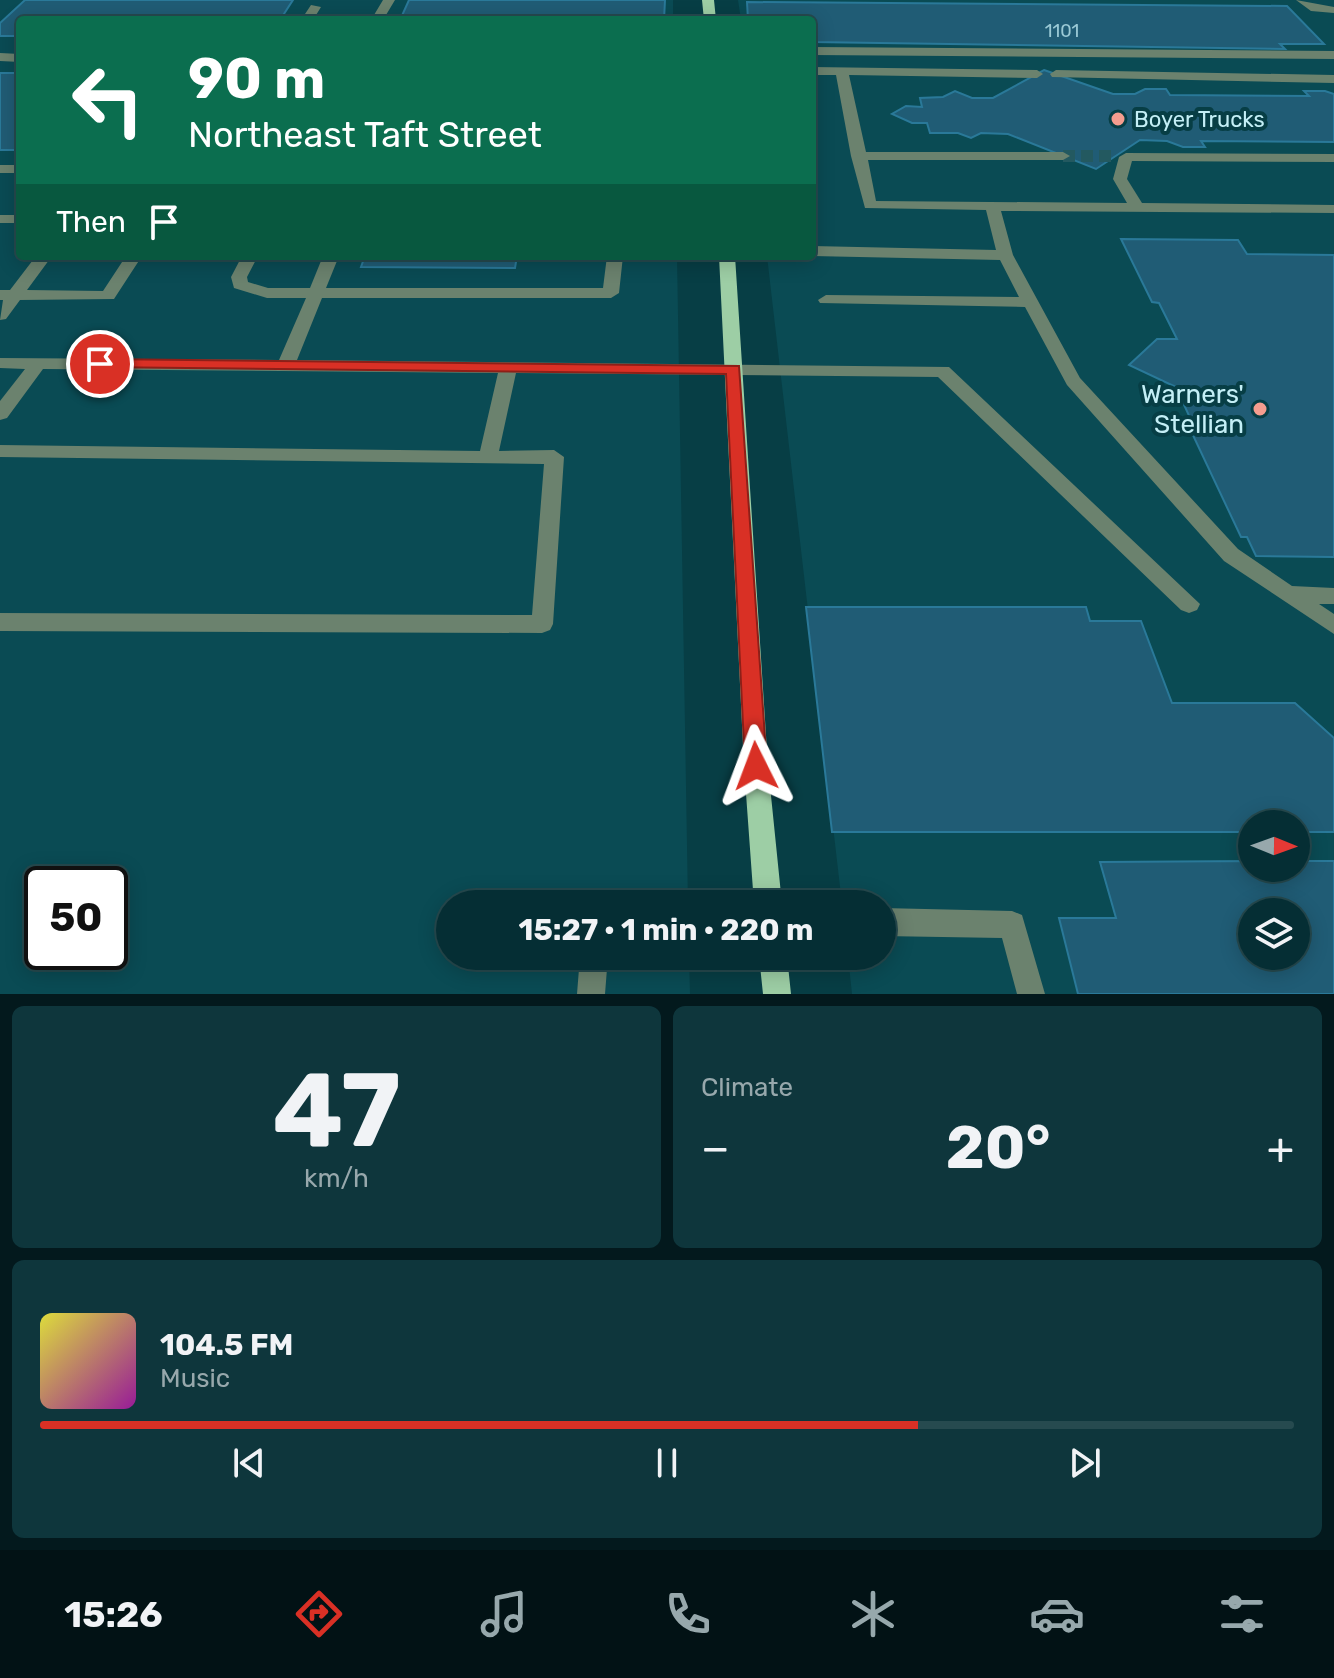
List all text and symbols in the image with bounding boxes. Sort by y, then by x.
house number: 1101 [1045,20,1079,42]
text: 90 m [188,46,325,112]
icon: left [56,48,160,152]
place label: Boyer Trucks [1134,106,1265,133]
marker: Boyer Trucks [1109,110,1127,128]
text: Northeast Taft Street [188,113,542,156]
icon: arrive [142,200,186,244]
text: Then [56,204,126,240]
pin [66,330,134,398]
icon: arrive [78,342,122,386]
place label: Warners' Stellian [1141,379,1244,440]
marker: Warners' Stellian [1251,400,1269,418]
position arrow [714,724,798,808]
north arrow [1238,810,1310,882]
map controls [1238,810,1310,970]
speed limit sign: 50 [24,866,128,970]
button: layers [1238,898,1310,970]
text: 15:27 · 1 min · 220 m [518,912,814,948]
text: 47 [272,1049,401,1172]
text: Climate [701,1072,793,1103]
text: 20° [946,1112,1050,1183]
text: − [701,1122,730,1174]
text: + [1267,1122,1294,1174]
text: km/h [304,1163,369,1194]
text: 104.5 FM [160,1327,293,1363]
text: Music [160,1363,230,1394]
icon: previous [227,1441,271,1485]
icon: pause [645,1441,689,1485]
icon: next [1063,1441,1107,1485]
icon: directions [291,1586,347,1642]
icon: music [476,1586,532,1642]
icon: phone [660,1586,716,1642]
icon: climate [845,1586,901,1642]
icon: car [1029,1586,1085,1642]
icon: filters [1214,1586,1270,1642]
text: 15:26 [64,1593,163,1636]

